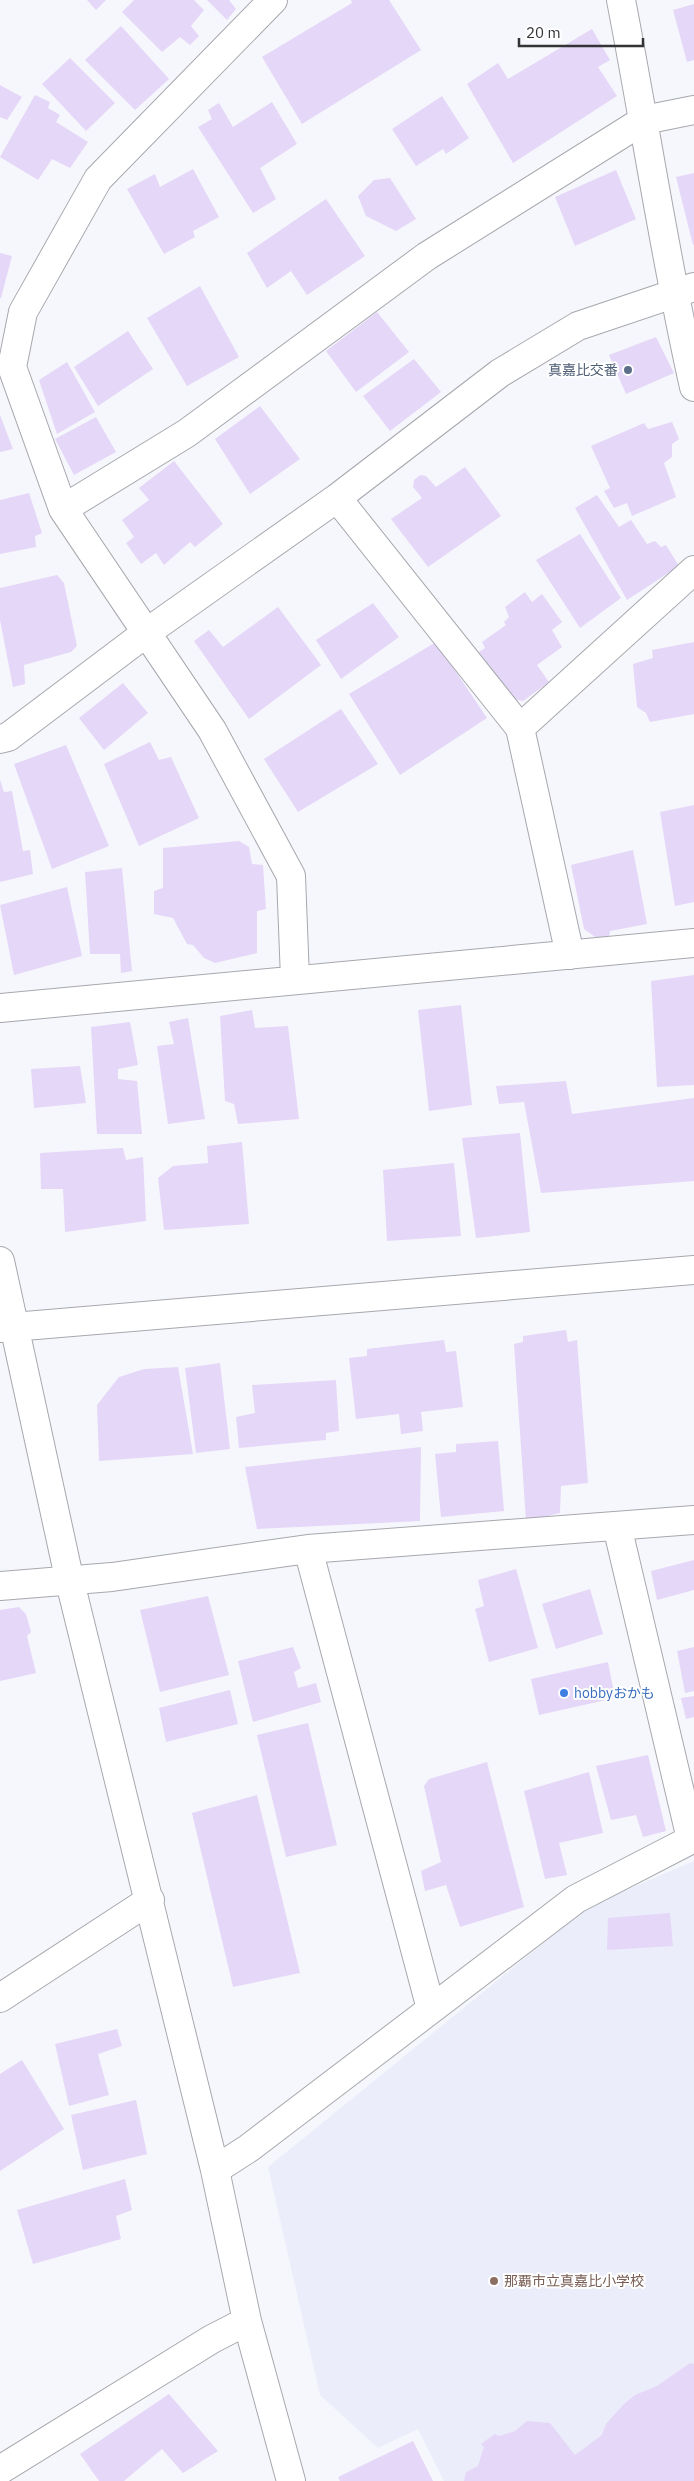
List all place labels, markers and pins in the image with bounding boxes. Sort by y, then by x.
place label: 真嘉比交番 [548,361,618,379]
marker: 真嘉比交番 [622,364,634,376]
place label: hobbyおかも [574,1684,655,1702]
marker: hobbyおかも [558,1687,570,1699]
place label: 那覇市立真嘉比小学校 [504,2272,644,2290]
marker: 那覇市立真嘉比小学校 [488,2275,500,2287]

